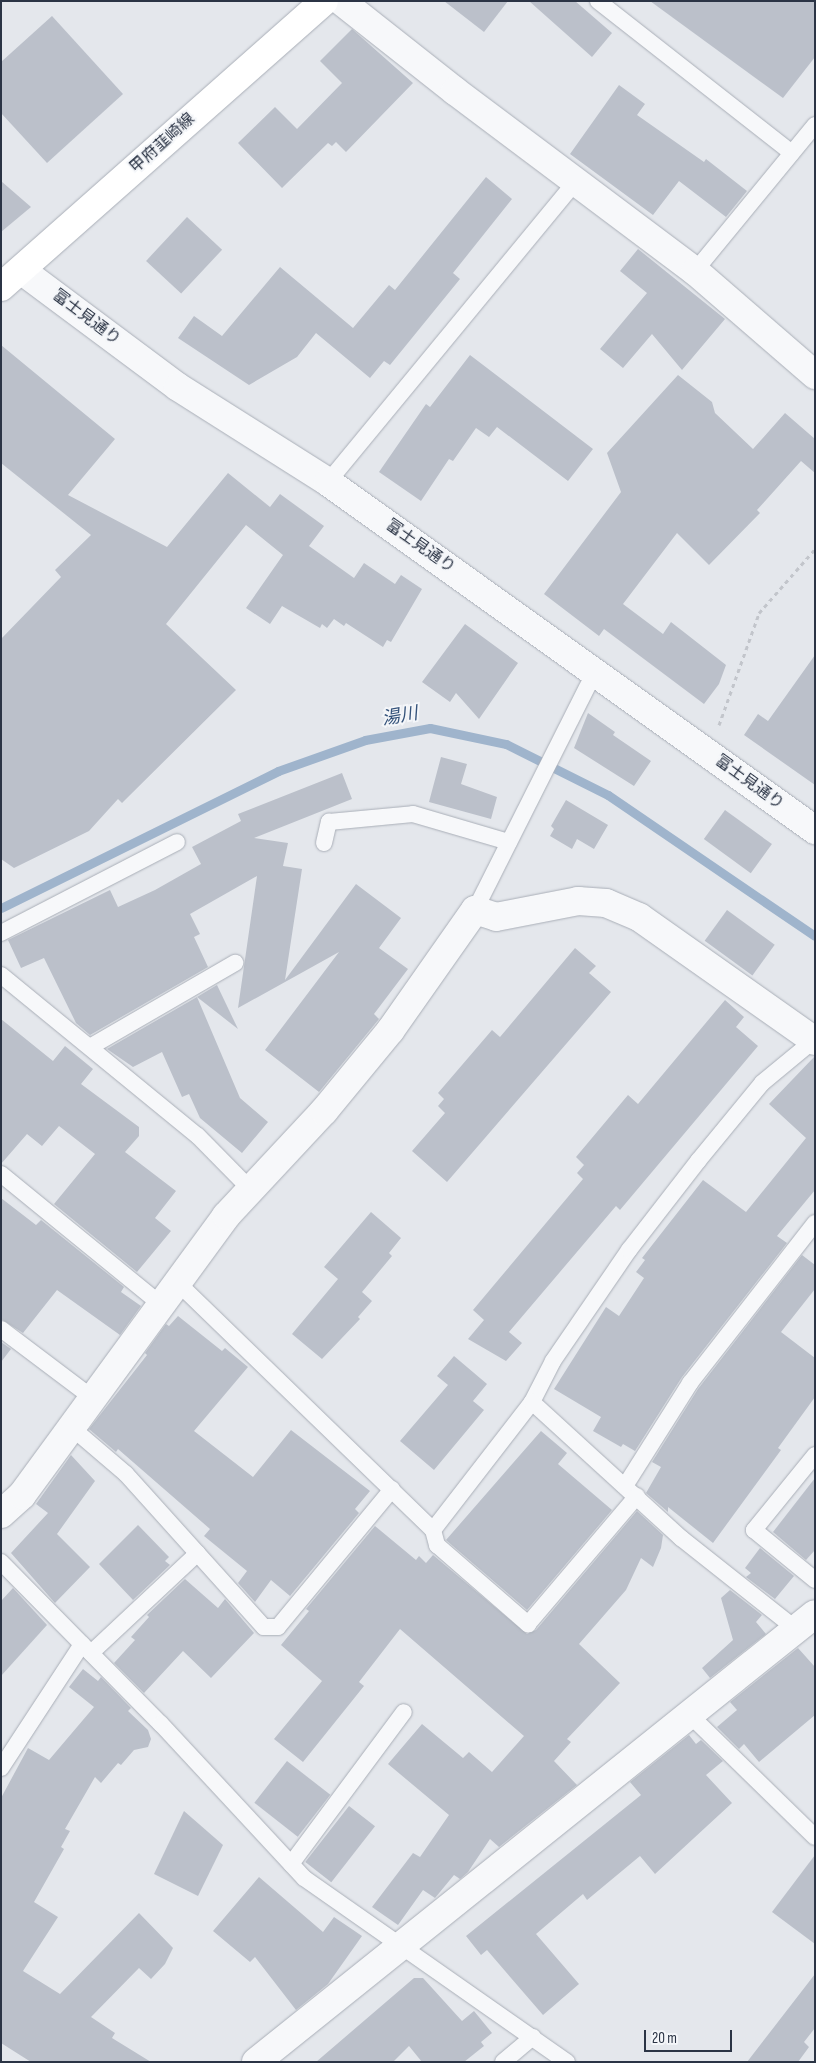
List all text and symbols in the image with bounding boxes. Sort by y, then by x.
street label: 甲府韮崎線 [127,110,199,178]
street label: 富士見通り [48,286,124,350]
street label: 富士見通り [382,516,458,578]
water label: 湯川 [380,703,420,731]
street label: 富士見通り [711,752,787,814]
scale bar [646,2020,734,2052]
text: 20 m [652,2029,677,2048]

